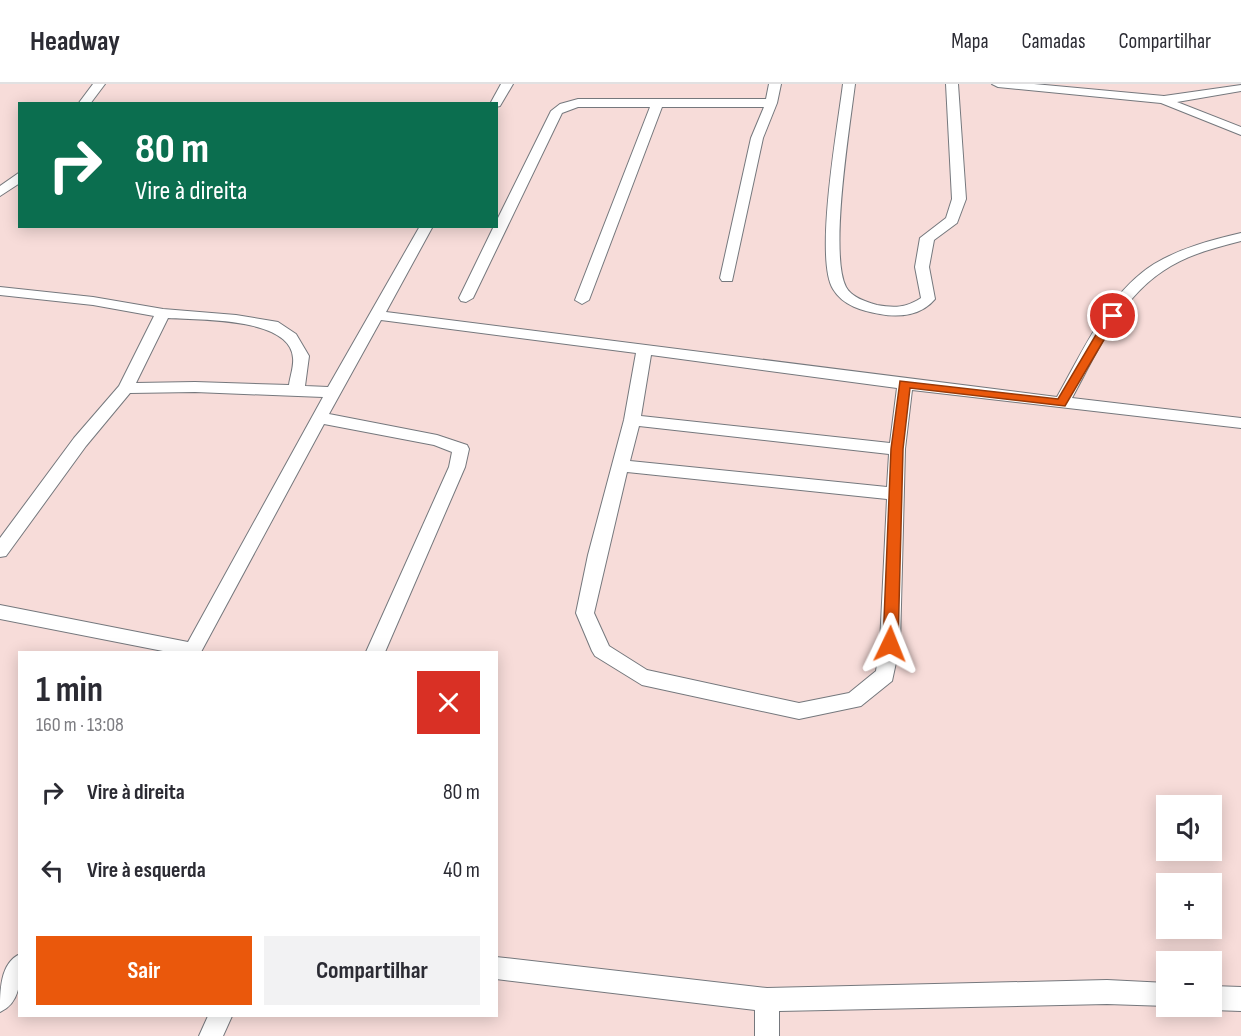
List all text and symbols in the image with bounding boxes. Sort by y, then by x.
text: Headway [30,25,120,58]
text: Mapa [951,29,989,54]
text: Camadas [1022,29,1085,54]
text: Compartilhar [1118,29,1211,54]
text: 80 m [135,124,209,175]
icon: right [36,126,114,204]
text: Vire à direita [135,175,247,207]
pin [1087,290,1138,341]
icon: arrive [1096,299,1129,332]
position arrow [858,612,922,676]
text: 1 min [36,669,103,712]
button: close [417,671,480,734]
text: 160 m · 13:08 [36,713,124,737]
icon: right [36,776,69,809]
text: Vire à direita [87,779,185,806]
text: 80 m [443,779,480,806]
map controls [1156,795,1222,1017]
button: sound [1156,795,1222,861]
icon: left [36,854,69,887]
text: Vire à esquerda [87,857,206,884]
text: 40 m [443,857,480,884]
button: + [1156,873,1222,939]
button: Sair [36,936,252,1005]
button: Compartilhar [264,936,480,1005]
button: − [1156,951,1222,1017]

